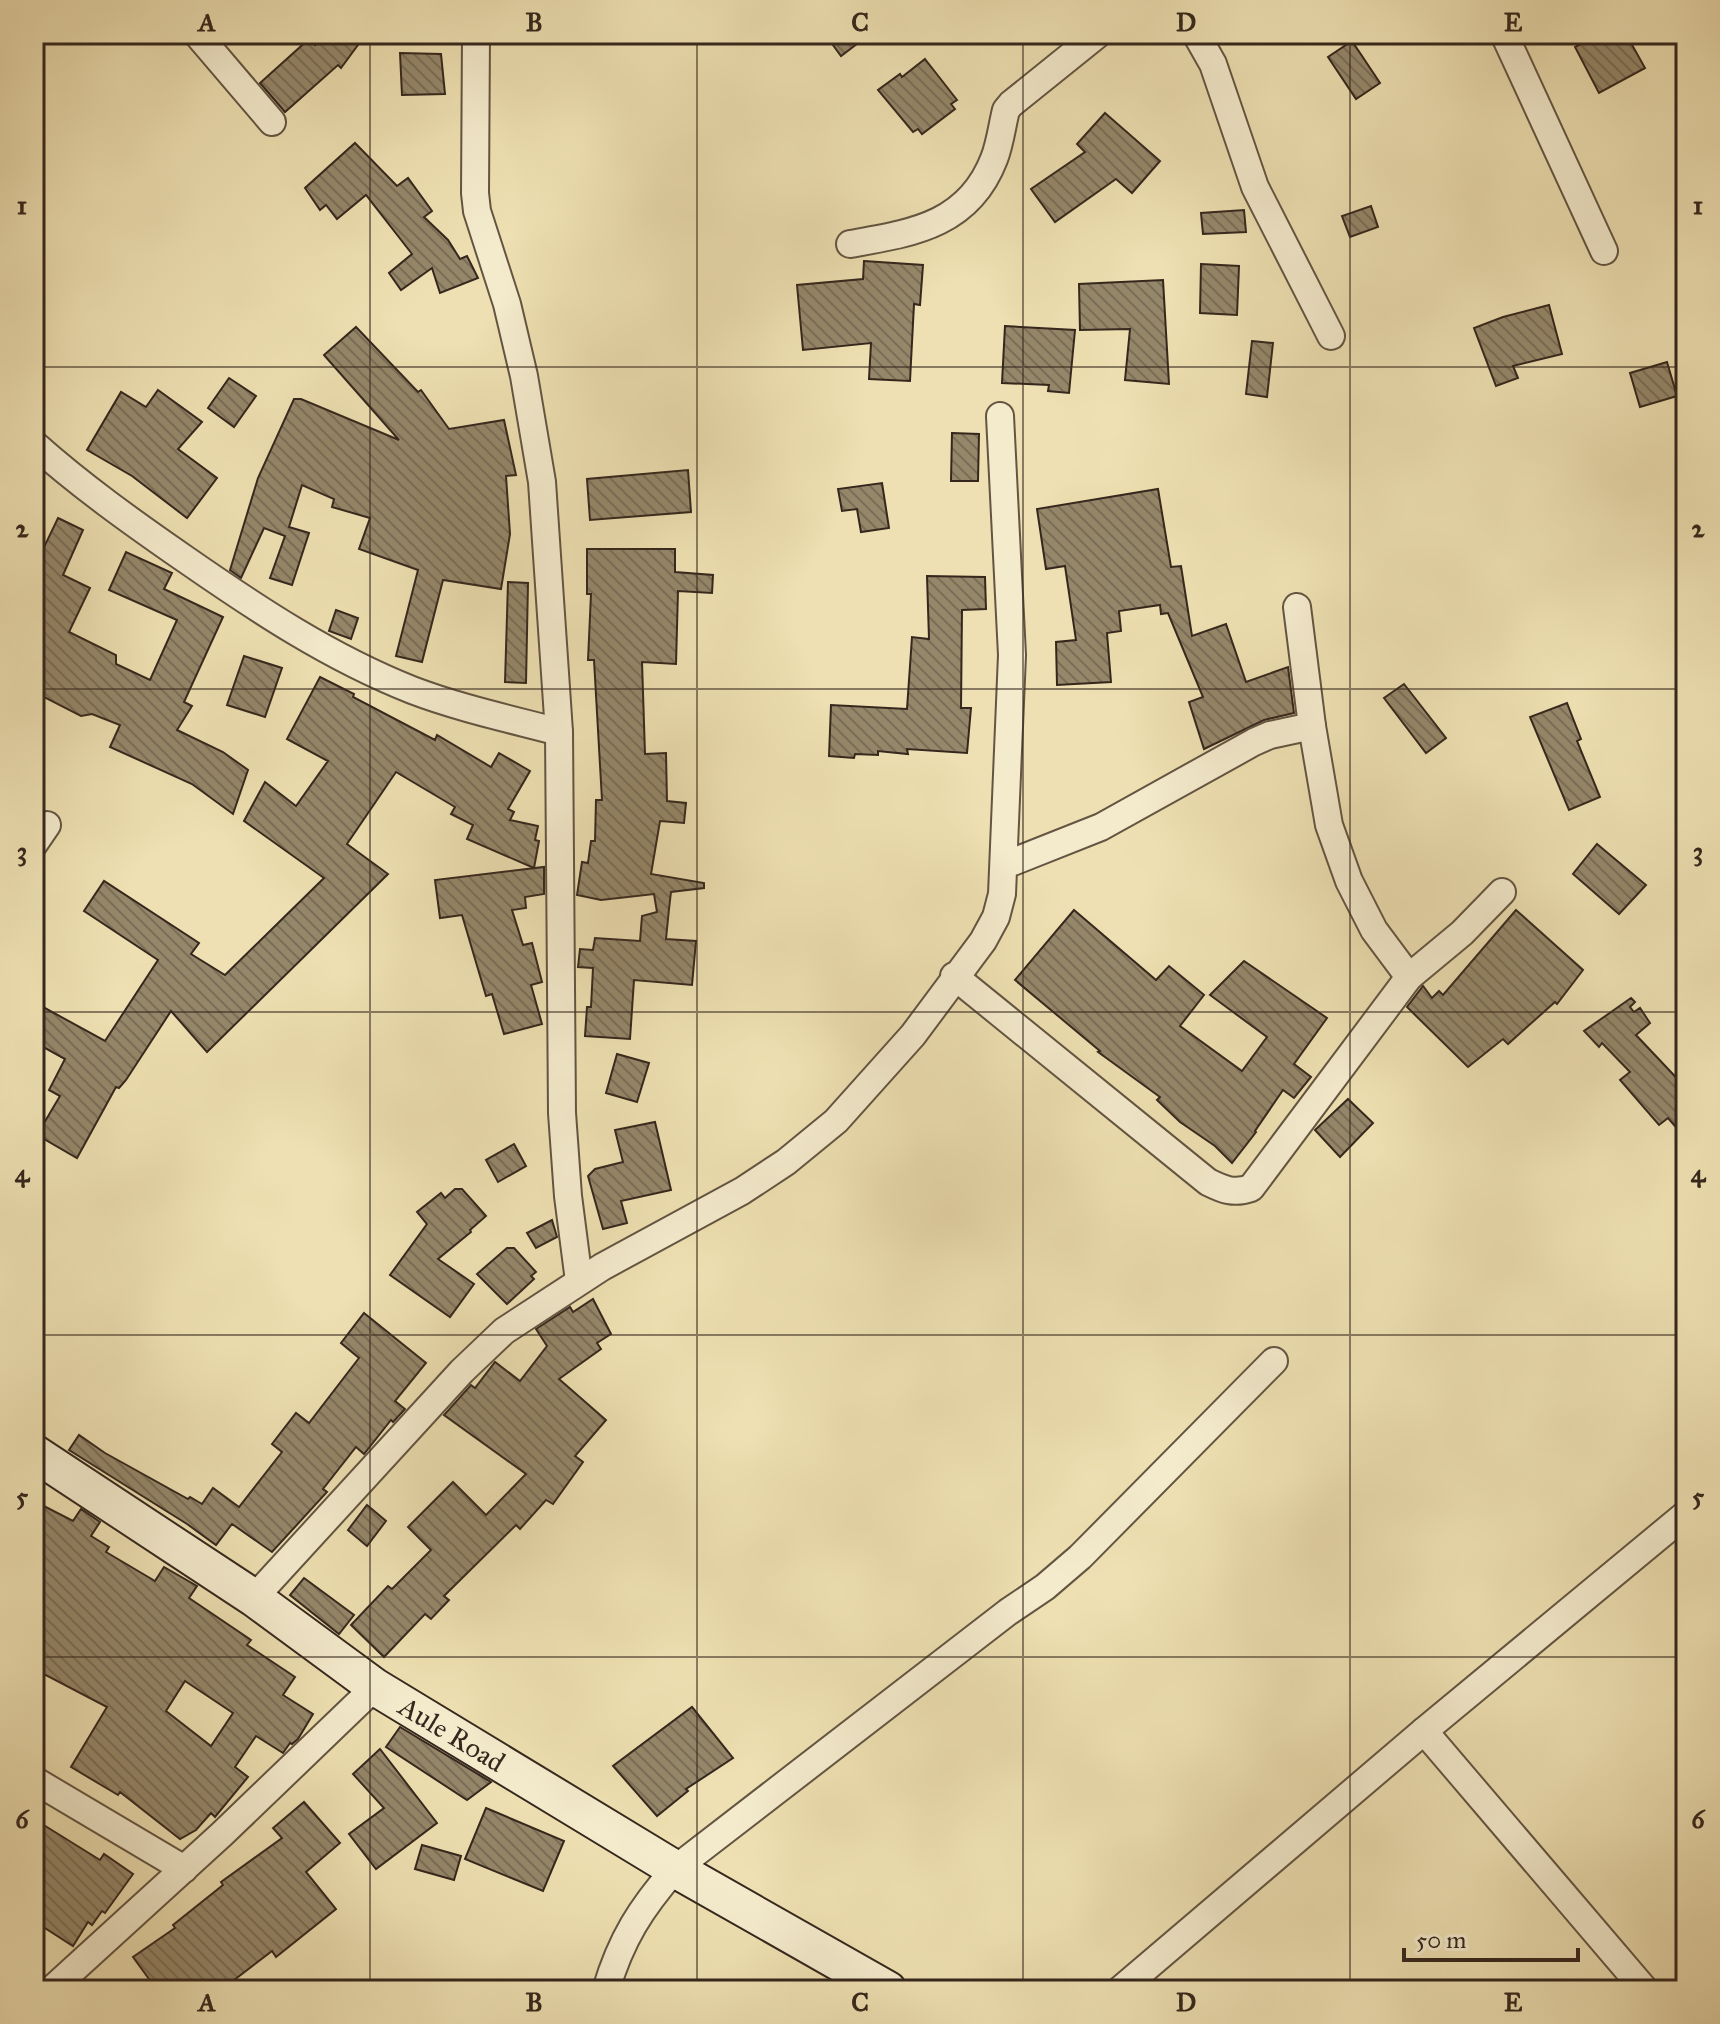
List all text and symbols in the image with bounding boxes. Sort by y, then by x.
text: A [196,6,216,38]
text: B [525,6,543,38]
text: C [851,6,869,38]
text: D [1176,6,1196,38]
text: E [1504,6,1523,38]
text: 1 [17,189,27,221]
text: 1 [1693,189,1703,221]
text: 2 [16,512,30,544]
text: 2 [1692,512,1706,544]
text: 3 [17,835,27,867]
text: 3 [1693,835,1703,867]
text: 4 [15,1157,31,1189]
text: 4 [1691,1157,1707,1189]
text: 5 [16,1480,29,1512]
text: 5 [1692,1480,1705,1512]
street label: Aule Road [391,1688,512,1780]
text: 6 [15,1803,30,1835]
text: 6 [1691,1803,1706,1835]
scale bar [1404,1912,1578,1962]
text: 50 m [1416,1925,1466,1955]
text: A [196,1986,216,2018]
text: B [525,1986,543,2018]
text: C [851,1986,869,2018]
text: D [1176,1986,1196,2018]
text: E [1504,1986,1523,2018]

